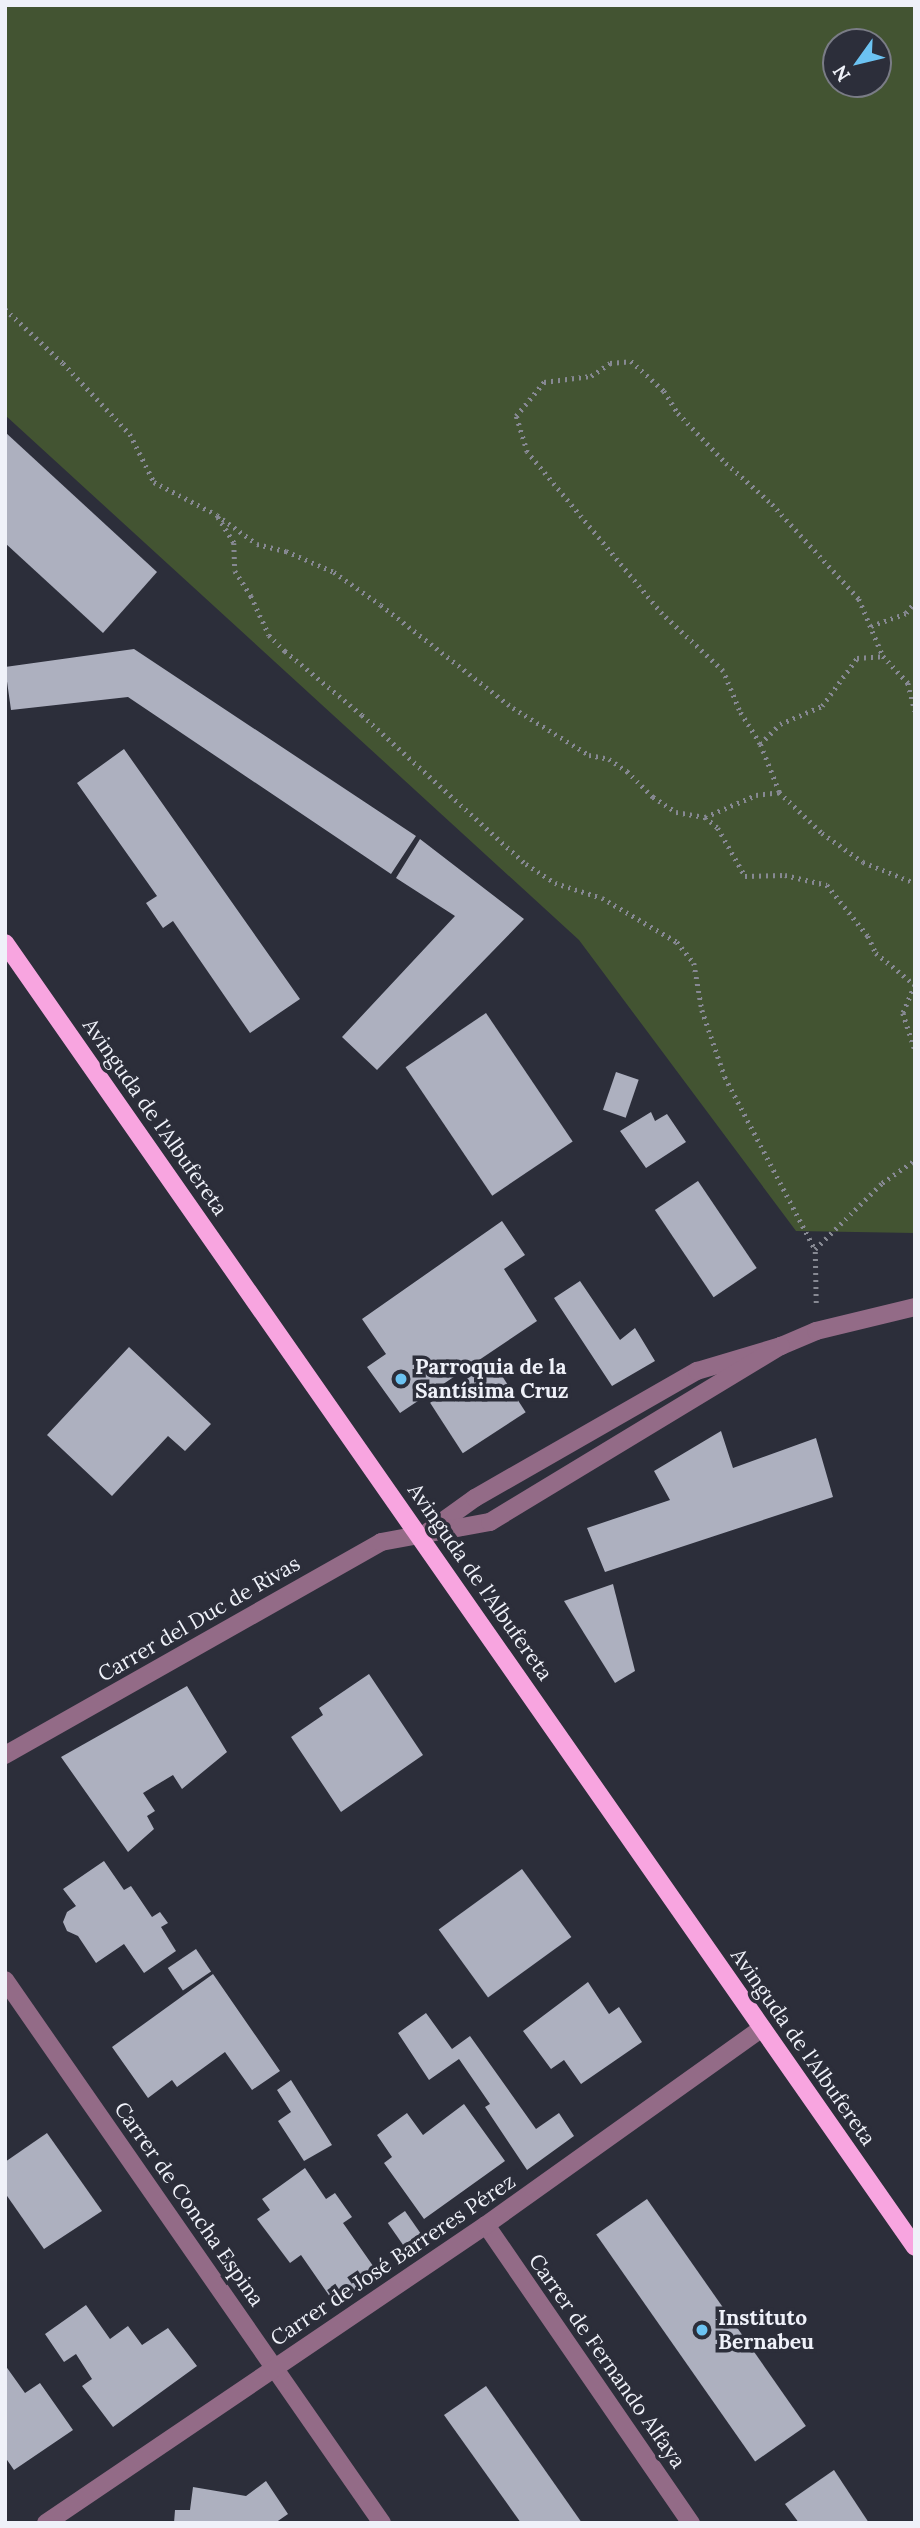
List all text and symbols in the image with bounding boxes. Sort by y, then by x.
north arrow [822,28,892,98]
text: N [827,61,855,86]
street label: Avinguda de l'Albufereta [77,1014,233,1220]
place label: Parroquia de la Santísima Cruz [415,1354,569,1404]
marker: Parroquia de la Santísima Cruz [393,1371,409,1387]
street label: Avinguda de l'Albufereta [402,1479,558,1685]
street label: Carrer del Duc de Rivas [93,1551,305,1687]
street label: Avinguda de l'Albufereta [725,1944,881,2150]
street label: Carrer de Concha Espina [109,2097,269,2311]
street label: Carrer de José Barreres Pérez [266,2169,520,2351]
street label: Carrer de Fernando Alfaya [523,2249,691,2473]
place label: Instituto Bernabeu [718,2305,814,2355]
marker: Instituto Bernabeu [692,2320,712,2340]

